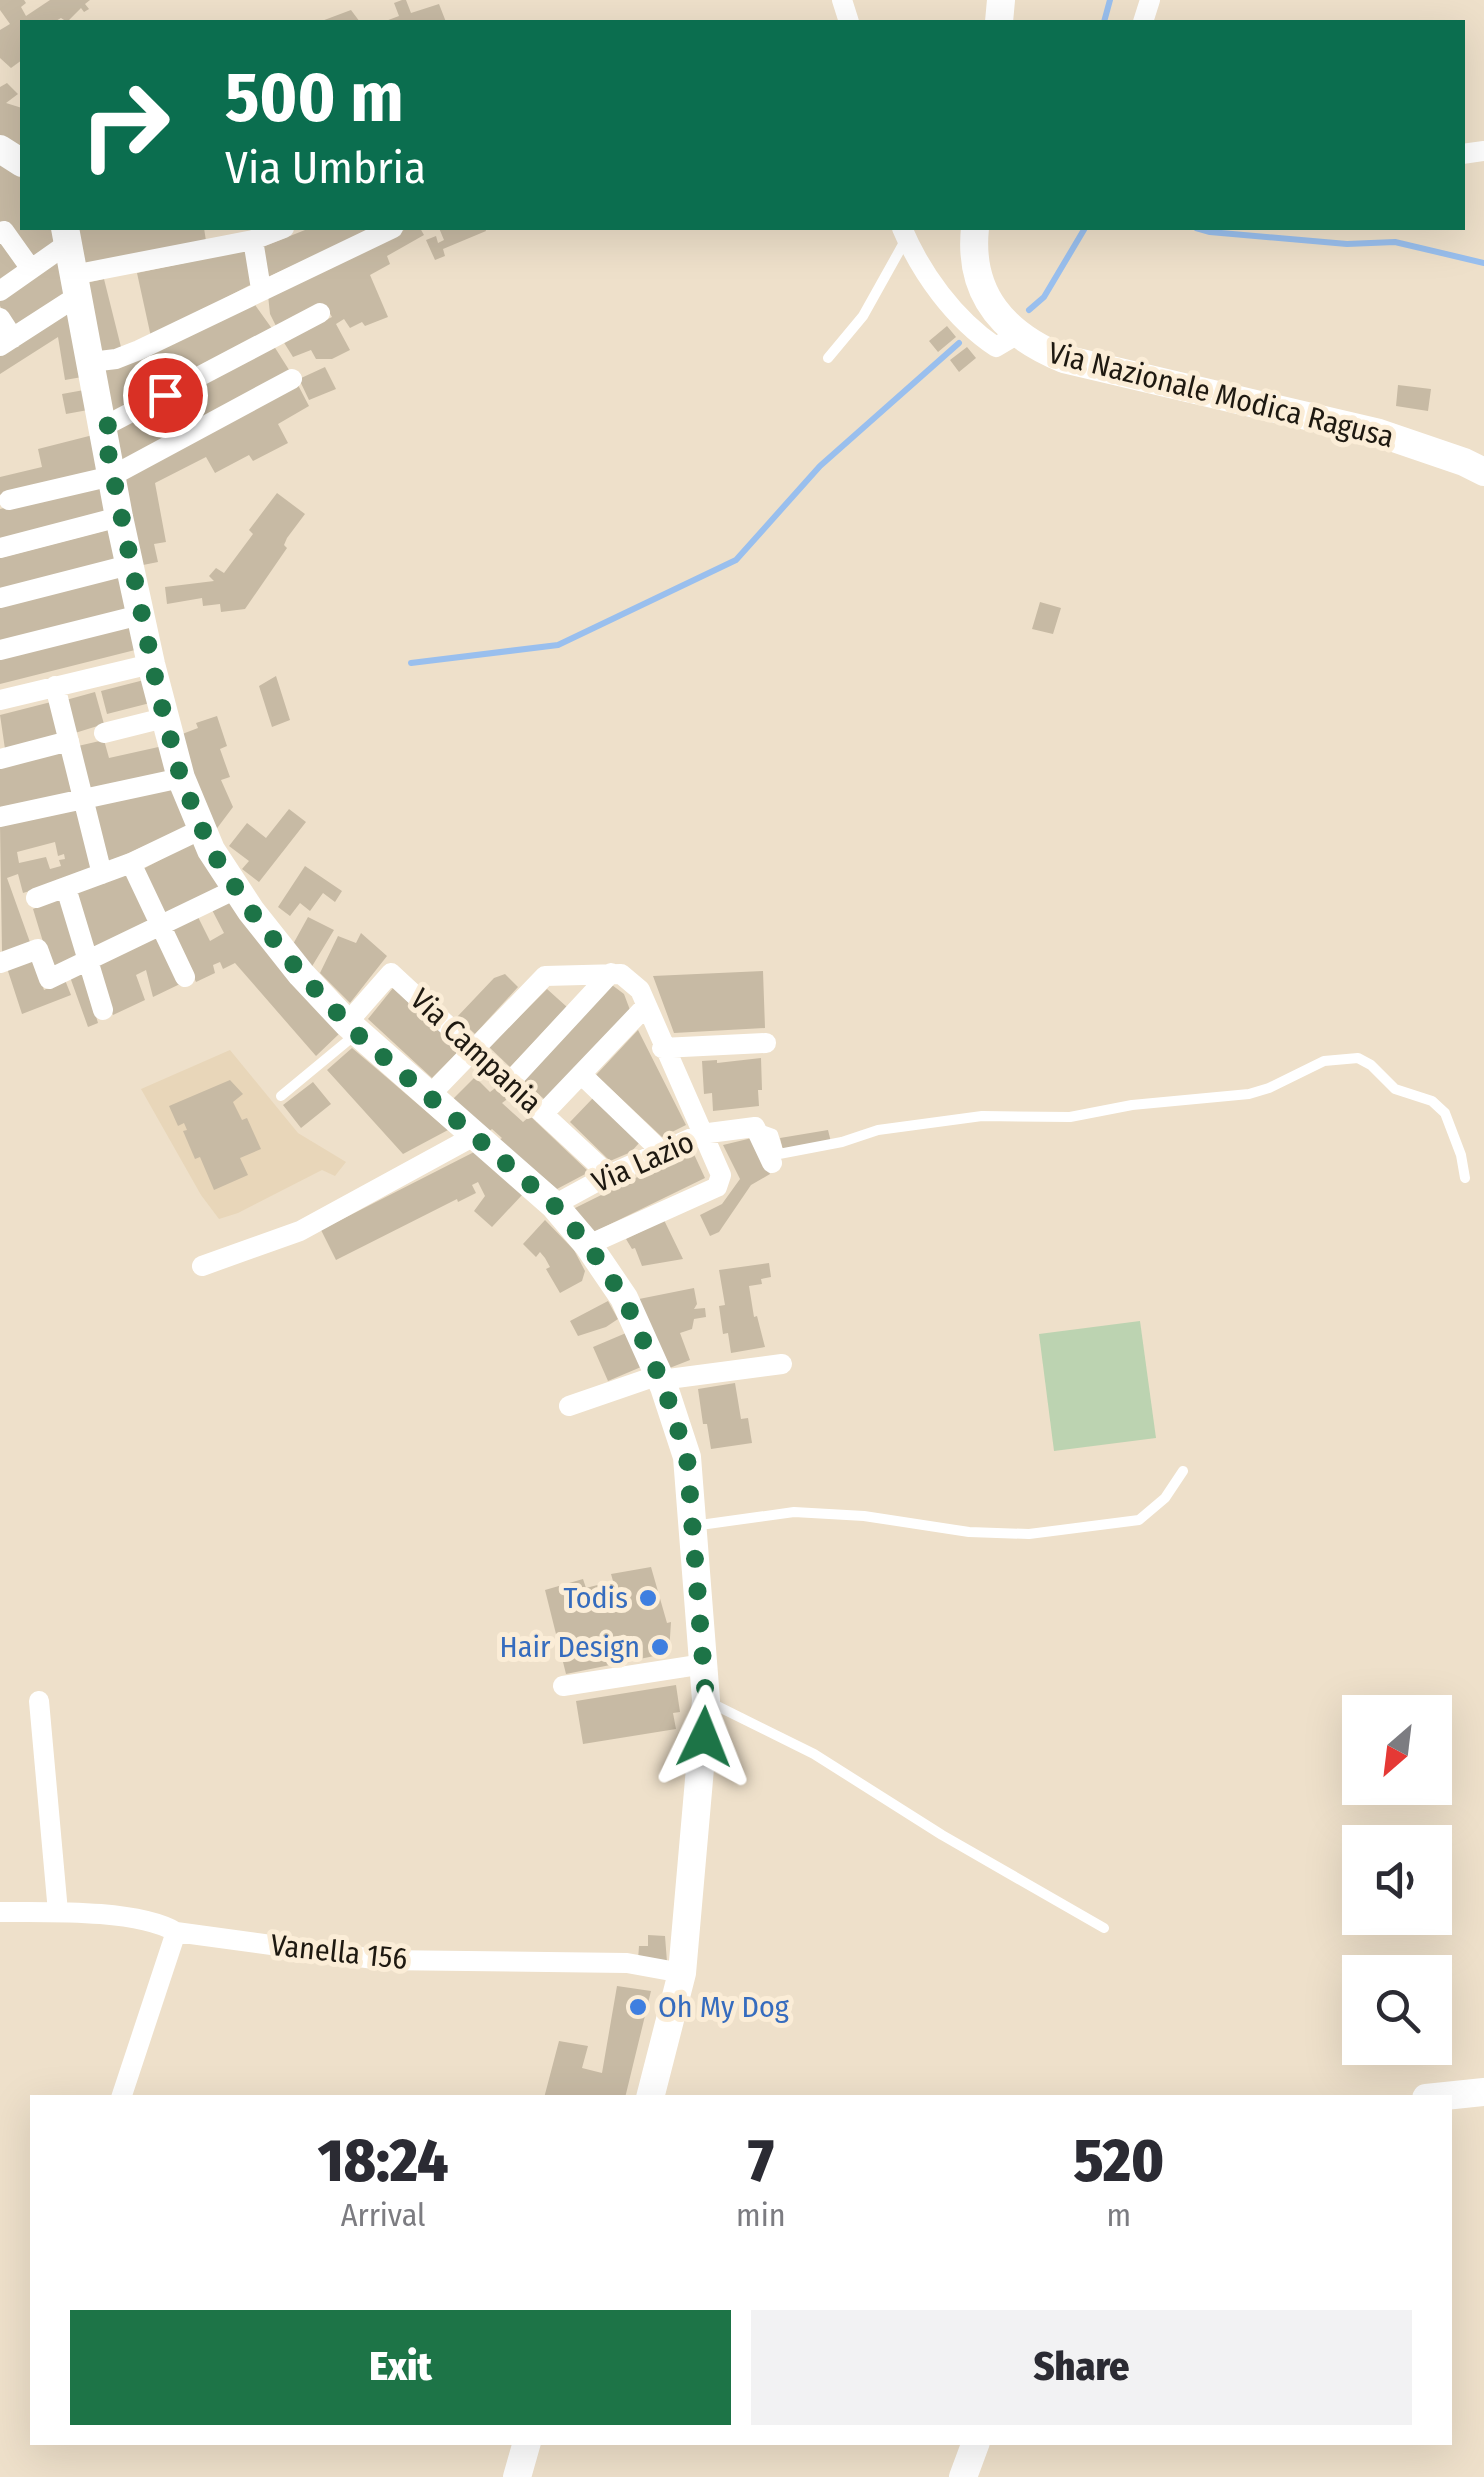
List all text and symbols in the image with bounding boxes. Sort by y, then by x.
text: 500 m [225,56,404,140]
icon: right [60,60,190,190]
text: Via Umbria [225,141,426,195]
street label: Via Nazionale Modica Ragusa [1045,335,1397,455]
pin [123,353,208,438]
icon: arrive [138,368,193,423]
street label: Via Campania [403,981,549,1121]
street label: Via Lazio [587,1124,699,1200]
place label: Todis [564,1580,628,1616]
marker: Todis [637,1587,659,1609]
place label: Hair Design [500,1629,640,1665]
marker: Hair Design [649,1636,671,1658]
position arrow [652,1685,756,1789]
north arrow [1342,1695,1452,1805]
map controls [1342,1695,1452,2065]
button: sound [1342,1825,1452,1935]
street label: Vanella 156 [269,1927,409,1977]
button: search [1342,1955,1452,2065]
place label: Oh My Dog [658,1989,790,2025]
marker: Oh My Dog [627,1996,649,2018]
text: 18:24 [318,2125,448,2197]
text: 7 [748,2125,774,2197]
text: 520 [1073,2125,1164,2197]
text: Arrival [341,2196,425,2234]
text: min [736,2196,786,2234]
text: m [1106,2196,1131,2234]
button: Exit [70,2310,731,2425]
button: Share [751,2310,1412,2425]

